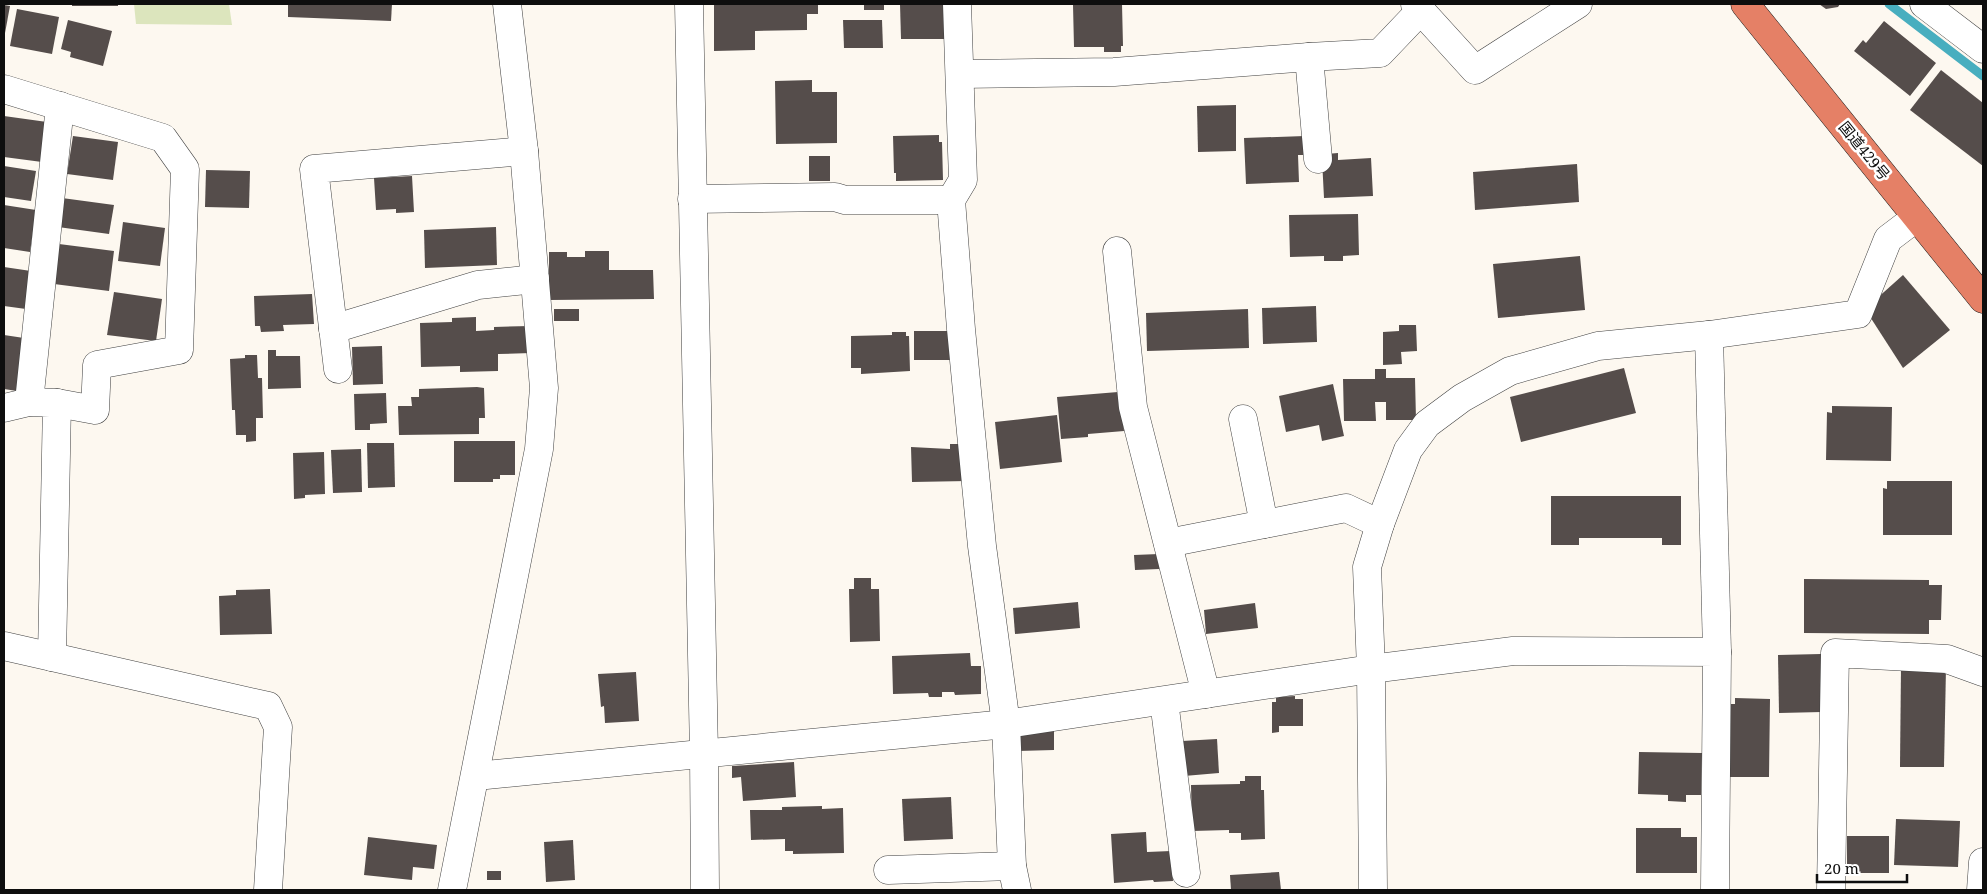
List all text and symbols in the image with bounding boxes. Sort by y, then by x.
street label: 国道429号 [1835,117,1895,184]
scale bar [1817,852,1907,884]
text: 20 m [1824,858,1859,878]

